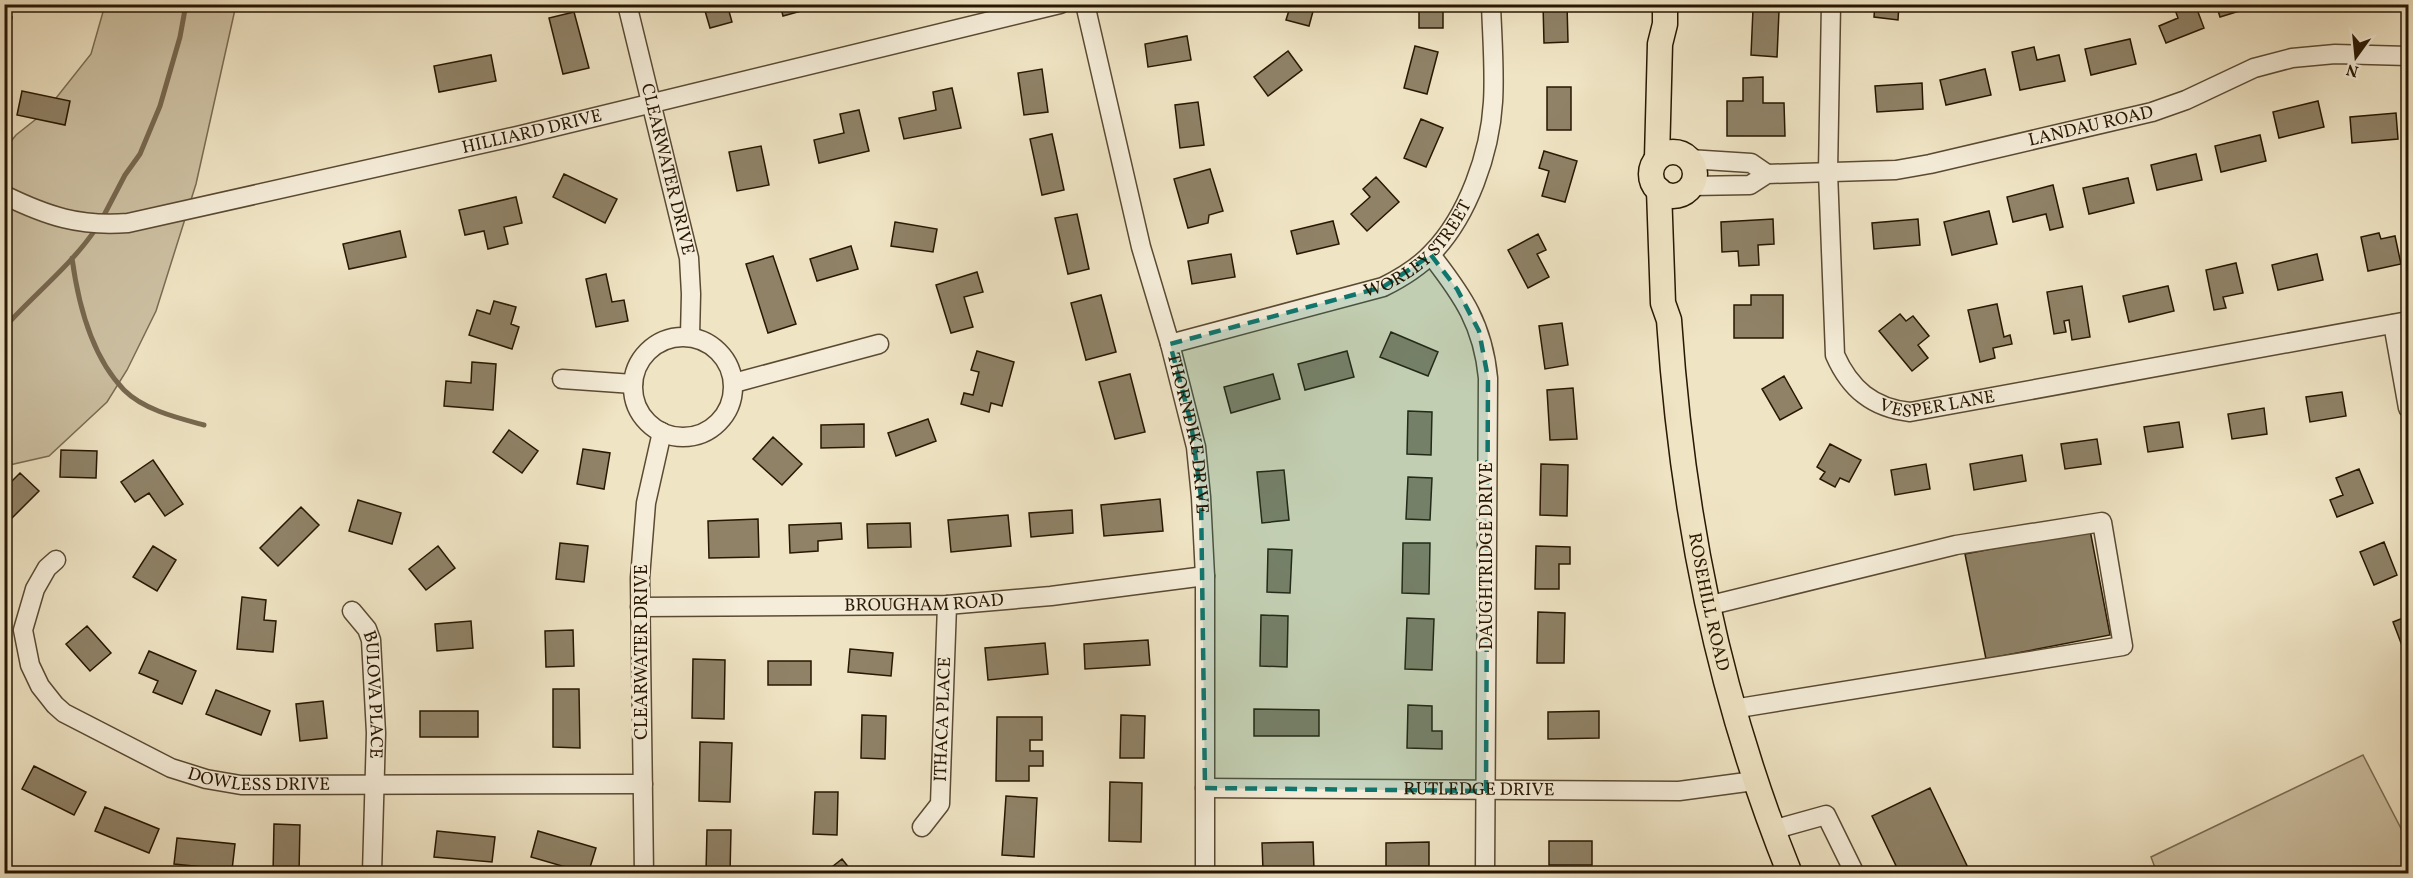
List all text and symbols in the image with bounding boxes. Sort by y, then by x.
north arrow [2326,27,2386,87]
text: N [2344,57,2361,82]
street label: CLEARWATER DRIVE [634,81,700,258]
street label: LANDAU ROAD [2026,100,2156,153]
street label: HILLIARD DRIVE [459,103,605,160]
street label: WORLEY STREET [1361,195,1478,304]
street label: THORNDIKE DRIVE [1160,350,1214,515]
street label: VESPER LANE [1876,384,1997,425]
street label: DAUGHTRIDGE DRIVE [1475,462,1500,650]
street label: ROSEHILL ROAD [1682,531,1735,674]
street label: CLEARWATER DRIVE [630,564,655,740]
street label: BROUGHAM ROAD [844,588,1005,618]
street label: BULOVA PLACE [356,627,389,759]
street label: ITHACA PLACE [928,656,958,782]
street label: DOWLESS DRIVE [184,761,330,798]
street label: RUTLEDGE DRIVE [1403,777,1555,803]

